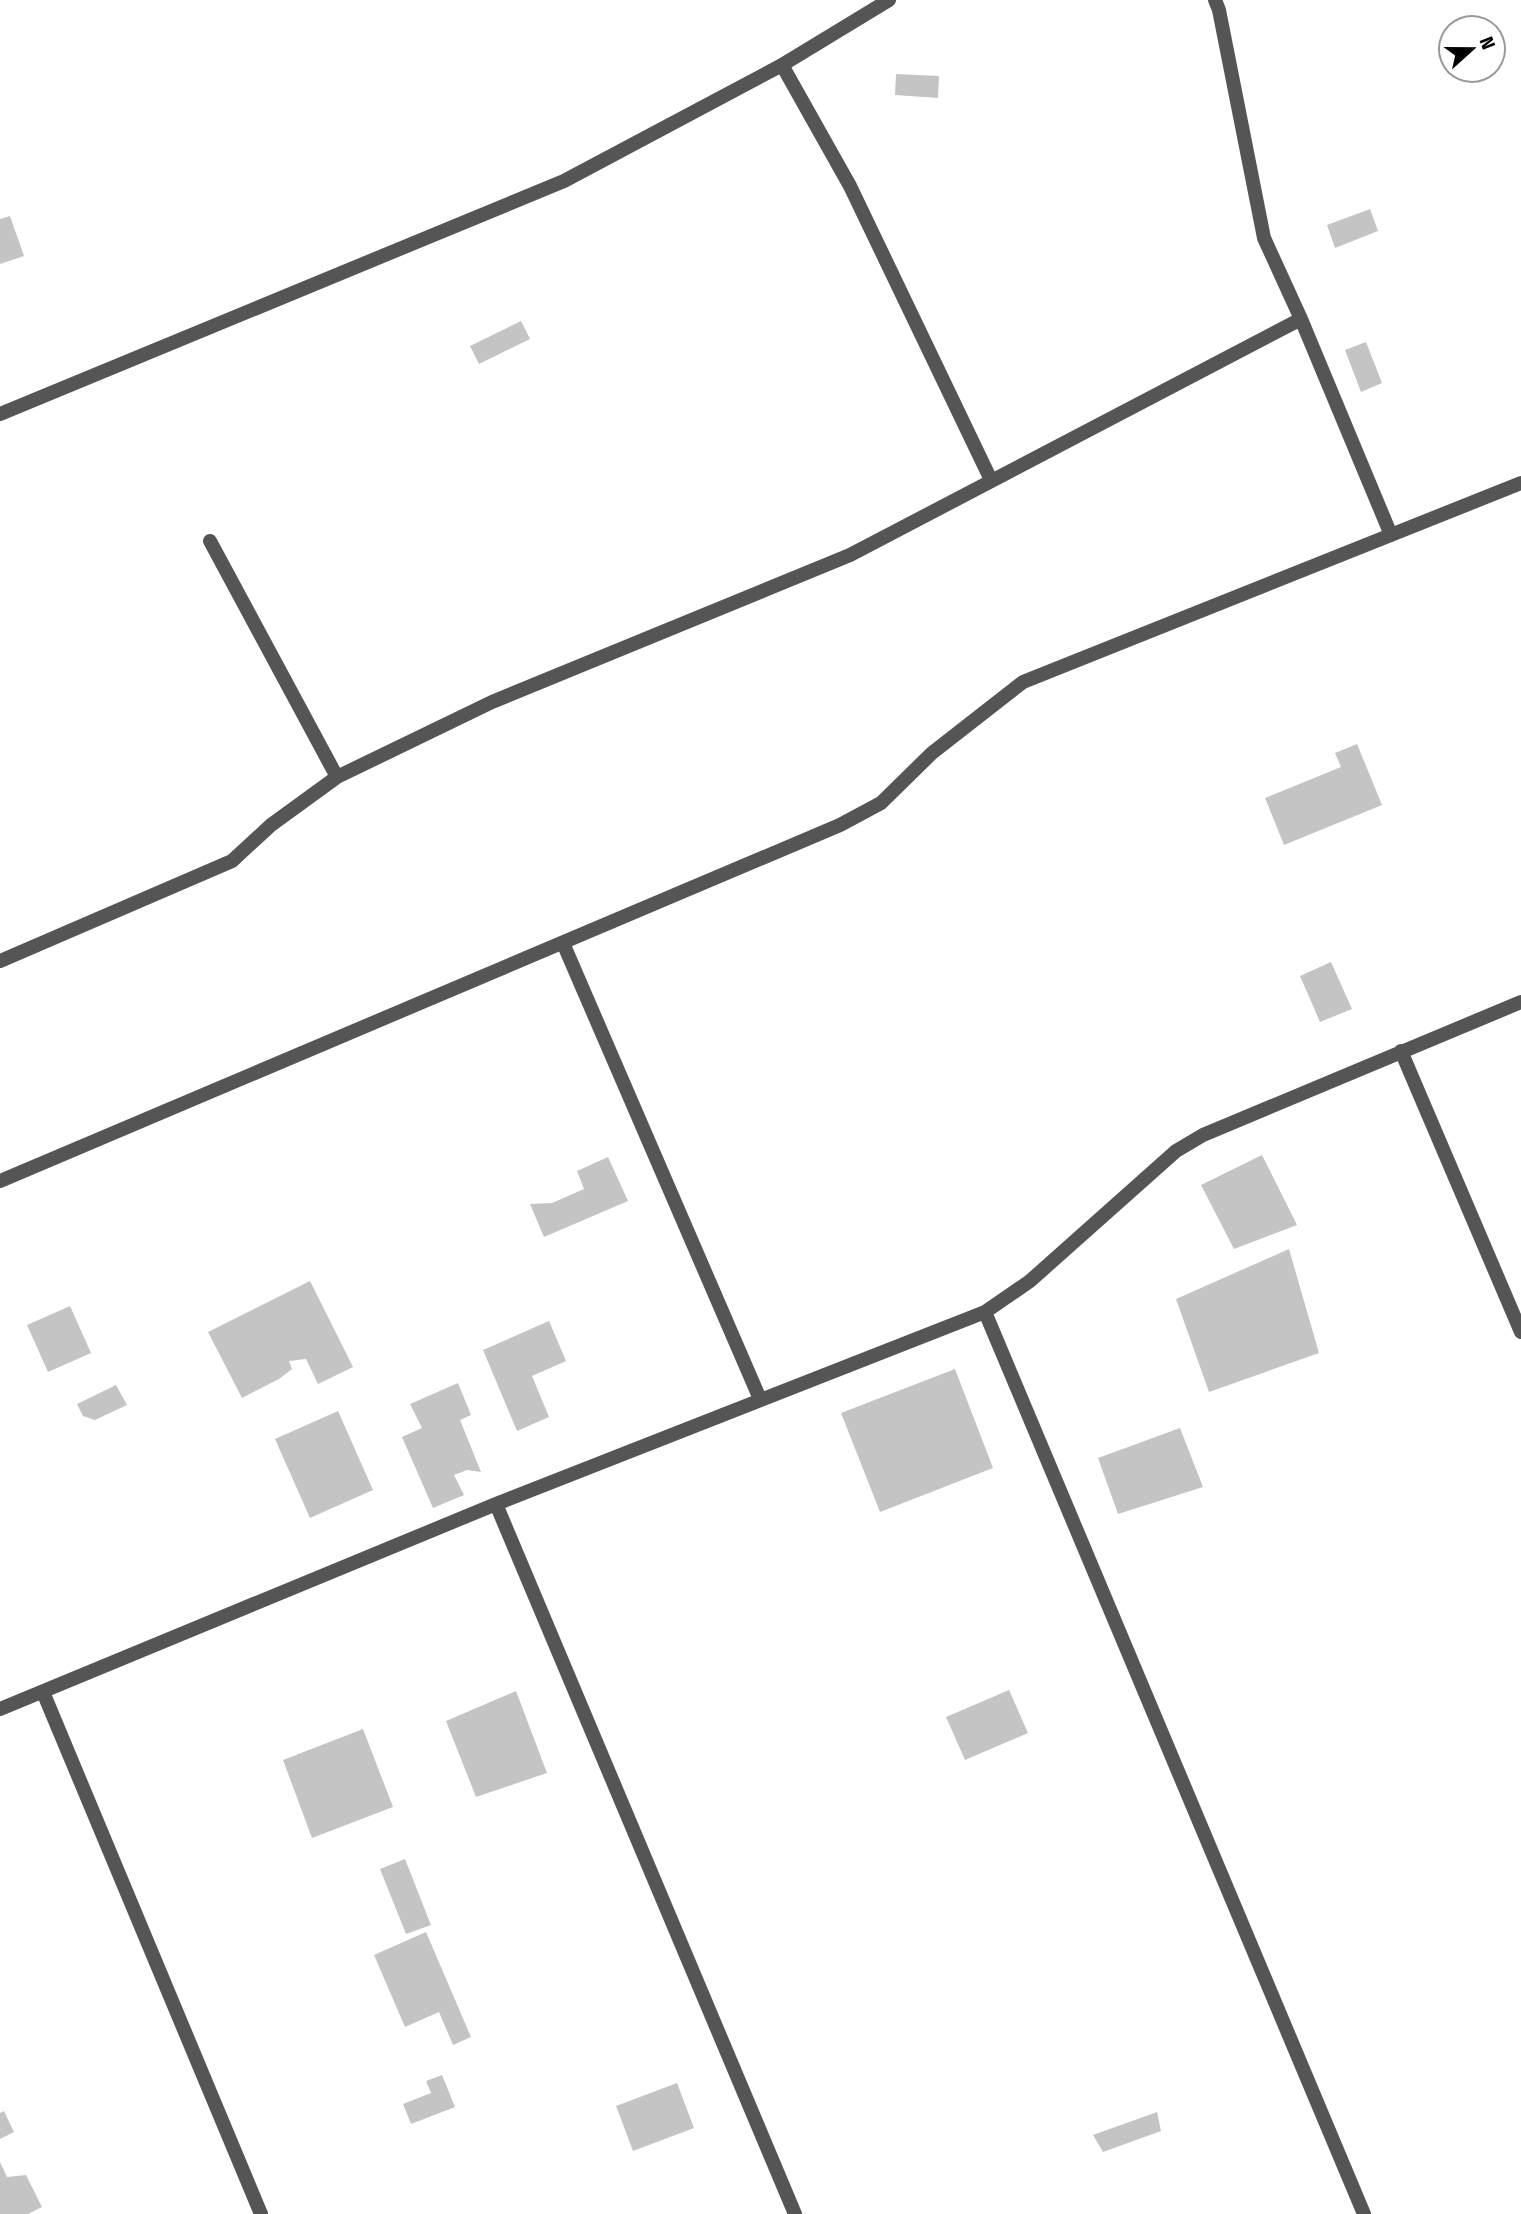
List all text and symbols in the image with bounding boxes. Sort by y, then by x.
north arrow [1437,14,1507,84]
text: N [1475,34,1500,53]

